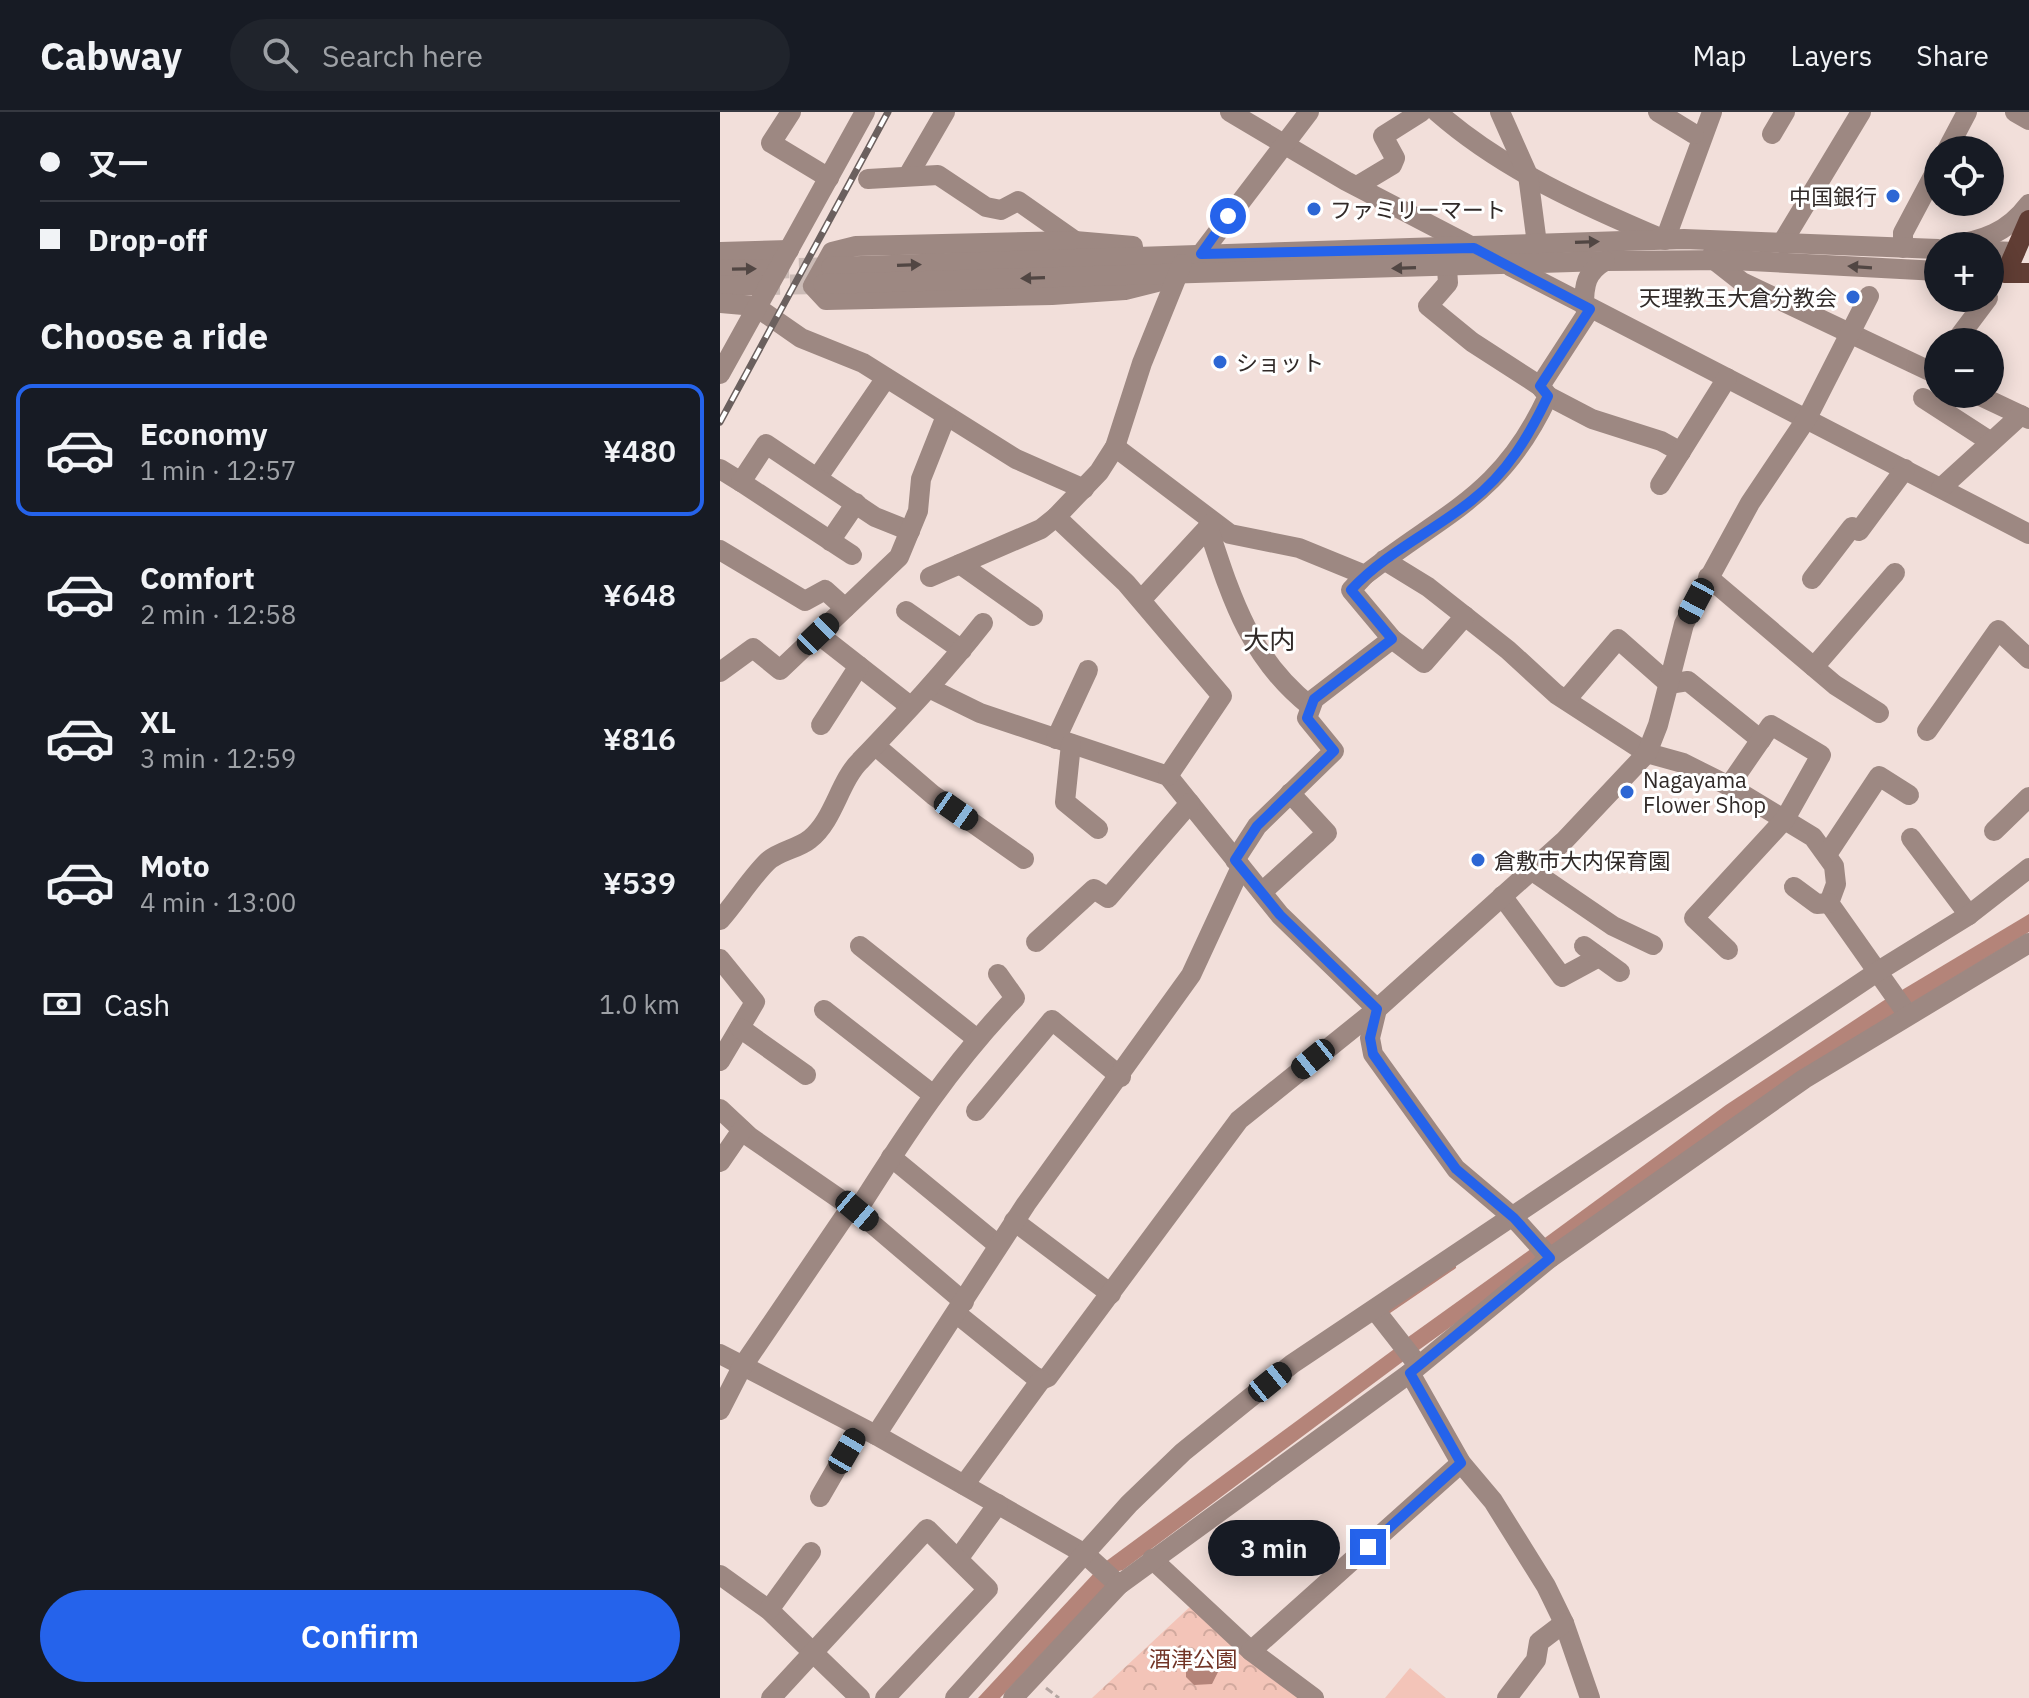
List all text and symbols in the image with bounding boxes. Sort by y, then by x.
search box [230,19,790,91]
text: Cabway [40,31,182,80]
icon: search [258,33,302,77]
text: Search here [322,36,483,75]
text: Map [1692,37,1746,74]
text: Layers [1790,37,1872,74]
text: Share [1916,37,1989,74]
map controls [1924,136,2004,408]
button: locate [1924,136,2004,216]
text: 又一 [88,144,148,183]
place label: 中国銀行 [1789,182,1877,211]
marker: 中国銀行 [1884,187,1902,205]
place label: ファミリーマート [1330,195,1506,224]
route start [1210,198,1246,234]
marker: ファミリーマート [1305,200,1323,218]
text: Drop-off [88,220,207,259]
button: + [1924,232,2004,312]
one-way arrow [1575,236,1600,249]
one-way arrow [897,258,922,271]
one-way arrow [1847,260,1872,273]
one-way arrow [1391,262,1417,275]
one-way arrow [732,263,757,275]
one-way arrow [1020,272,1045,284]
place label: 天理教玉大倉分教会 [1639,283,1837,312]
marker: 天理教玉大倉分教会 [1844,288,1862,306]
text: Choose a ride [40,312,268,359]
button: − [1924,328,2004,408]
place label: ショット [1236,348,1324,377]
marker: ショット [1211,353,1229,371]
icon: car [44,414,116,486]
text: Economy [140,414,268,453]
text: ¥480 [603,431,676,470]
text: 1 min · 12:57 [140,453,296,487]
icon: car [44,558,116,630]
text: Comfort [140,558,255,597]
car [1674,574,1718,628]
text: ¥648 [603,575,676,614]
text: 2 min · 12:58 [140,597,296,631]
car [792,609,844,659]
district label: 大内 [1243,622,1295,656]
icon: car [44,702,116,774]
text: XL [140,702,176,741]
text: ¥816 [603,719,676,758]
text: 3 min · 12:59 [140,741,296,775]
place label: Nagayama Flower Shop [1643,765,1766,819]
marker: Nagayama Flower Shop [1618,783,1636,801]
car [929,787,983,835]
icon: car [44,846,116,918]
text: Moto [140,846,210,885]
place label: 倉敷市大内保育園 [1494,846,1670,875]
marker: 倉敷市大内保育園 [1469,851,1487,869]
text: ¥539 [603,863,676,902]
text: 4 min · 13:00 [140,885,296,919]
icon: cash [40,982,84,1026]
text: Cash [104,985,170,1024]
text: 1.0 km [599,987,680,1021]
car [1287,1035,1339,1083]
car [831,1186,883,1236]
car [1244,1358,1296,1406]
car [825,1424,869,1478]
callout: 3 min [1208,1519,1340,1575]
route end [1350,1529,1386,1565]
text: 3 min [1240,1531,1308,1565]
button: Confirm [40,1590,680,1682]
park label: 酒津公園 [1149,1644,1237,1673]

